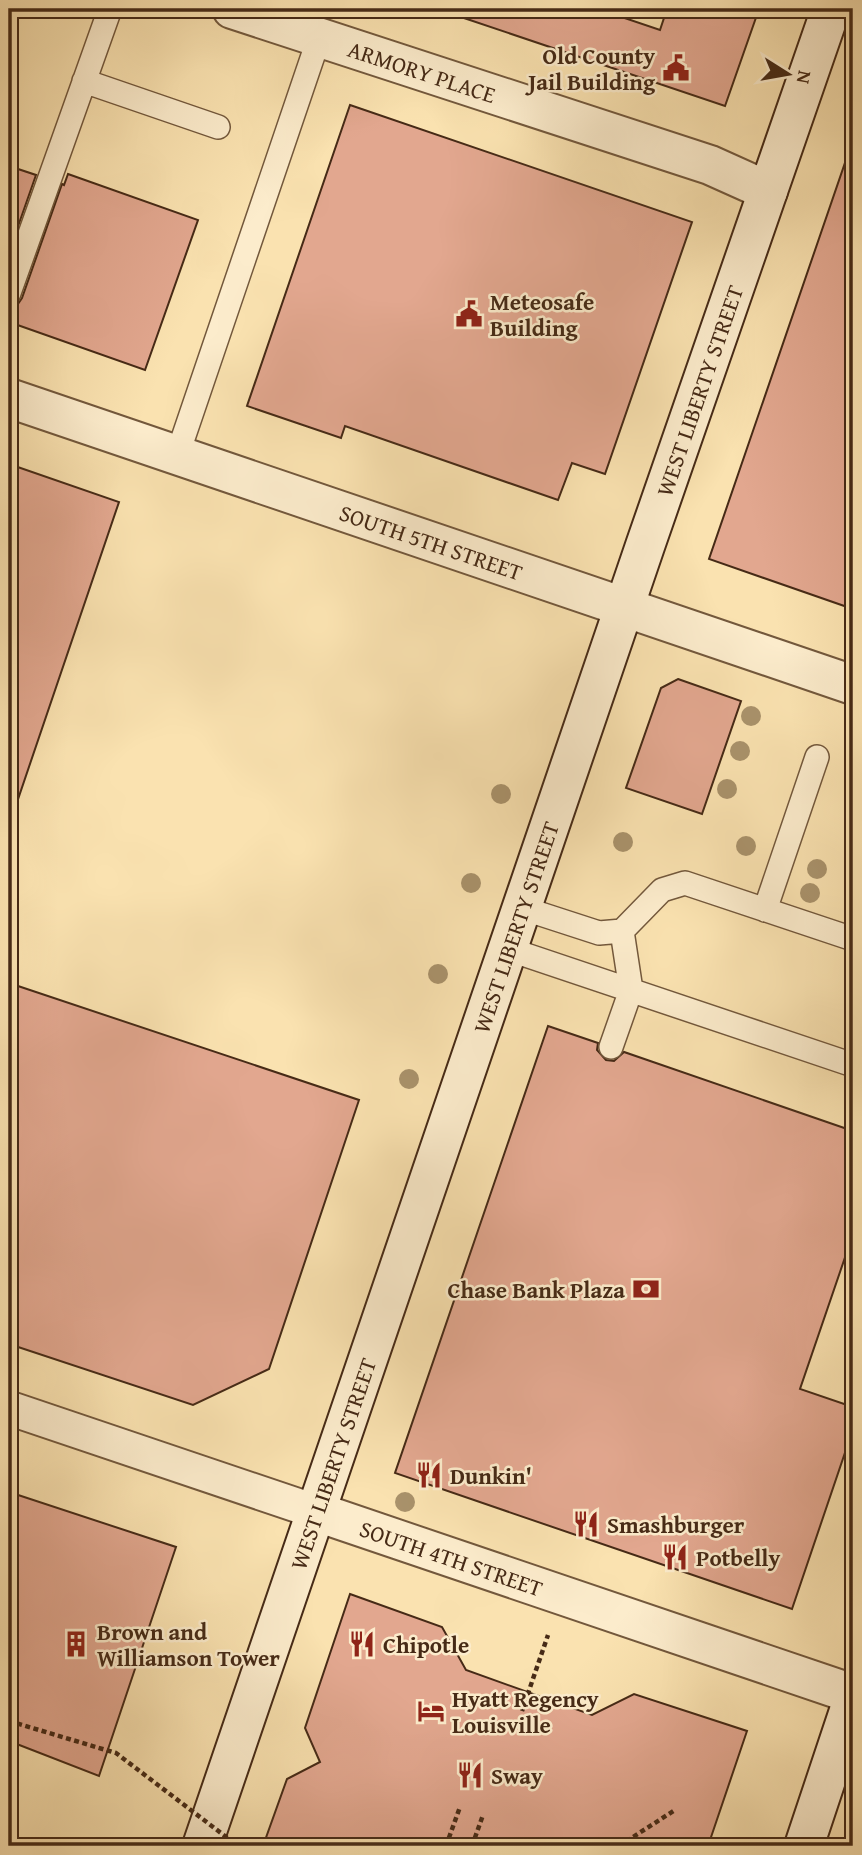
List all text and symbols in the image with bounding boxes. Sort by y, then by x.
street label: ARMORY PLACE [344,32,500,111]
north arrow [754,38,824,108]
place label: Old County Jail Building [524,39,656,98]
public building icon: Old County Jail Building [661,53,691,83]
text: N [790,68,820,86]
street label: WEST LIBERTY STREET [647,280,751,501]
place label: Meteosafe Building [490,285,594,344]
public building icon: Meteosafe Building [454,299,484,329]
street label: SOUTH 5TH STREET [335,495,527,588]
street label: WEST LIBERTY STREET [464,817,567,1037]
place label: Chase Bank Plaza [448,1273,625,1306]
bank icon: Chase Bank Plaza [631,1274,661,1304]
street label: WEST LIBERTY STREET [281,1353,384,1574]
place label: Dunkin' [450,1459,532,1492]
restaurant icon: Dunkin' [414,1460,444,1490]
place label: Smashburger [607,1508,745,1541]
restaurant icon: Smashburger [571,1509,601,1539]
street label: SOUTH 4TH STREET [355,1511,548,1604]
place label: Potbelly [696,1541,780,1574]
restaurant icon: Potbelly [660,1542,690,1572]
place label: Brown and Williamson Tower [97,1615,280,1674]
place label: Chipotle [383,1628,469,1661]
building icon: Brown and Williamson Tower [61,1629,91,1659]
restaurant icon: Chipotle [347,1629,377,1659]
place label: Hyatt Regency Louisville [452,1682,599,1741]
hotel icon: Hyatt Regency Louisville [416,1696,446,1726]
place label: Sway [491,1759,543,1792]
restaurant icon: Sway [455,1760,485,1790]

